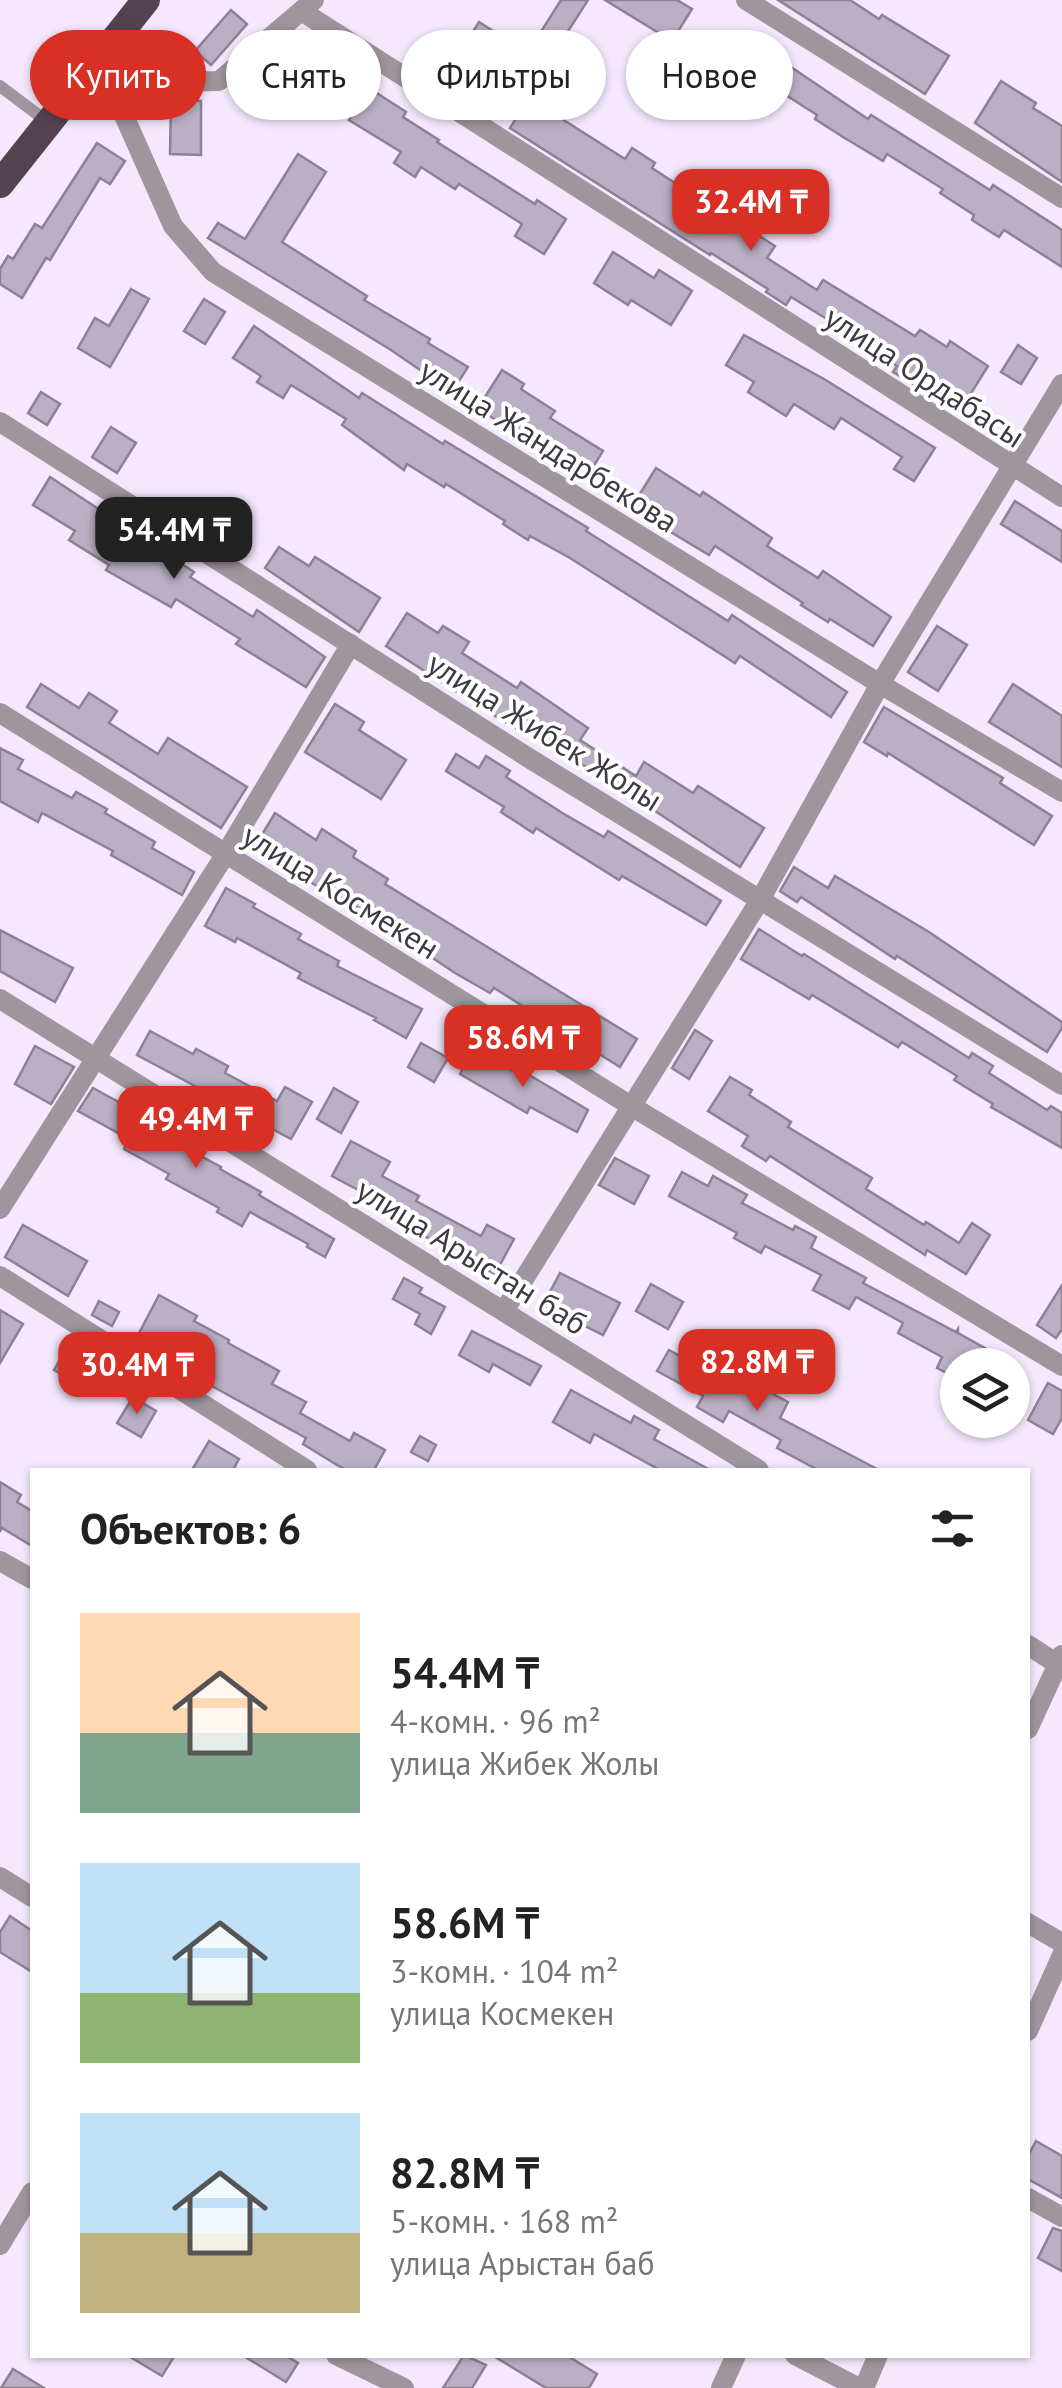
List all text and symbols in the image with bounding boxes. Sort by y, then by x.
chip: Купить [30,30,206,120]
chip: Снять [226,30,381,120]
chip: Фильтры [401,30,606,120]
chip: Новое [626,30,793,120]
pin: 32.4M ₸ [659,169,843,254]
text: 32.4M ₸ [694,180,808,222]
street label: улица Ордабасы [817,296,1033,456]
street label: улица Жандарбекова [412,349,686,541]
pin: 54.4M ₸ [82,497,266,582]
text: 54.4M ₸ [117,508,231,550]
street label: улица Жибек Жолы [420,642,670,820]
street label: улица Космекен [235,814,447,968]
pin: 58.6M ₸ [431,1005,615,1090]
text: 58.6M ₸ [466,1016,580,1058]
pin: 49.4M ₸ [104,1086,288,1171]
text: 49.4M ₸ [139,1097,253,1139]
street label: улица Арыстан баб [349,1168,595,1344]
pin: 82.8M ₸ [665,1329,849,1414]
pin: 30.4M ₸ [45,1332,229,1417]
text: 82.8M ₸ [700,1340,814,1382]
text: 30.4M ₸ [80,1343,194,1385]
map controls [940,1348,1030,1438]
button: layers [940,1348,1030,1438]
text: Объектов: 6 [80,1501,301,1556]
icon: filters [925,1501,980,1556]
text: 54.4M ₸ [390,1645,539,1700]
icon: home [160,1653,280,1773]
text: 4-комн. · 96 m² [390,1700,601,1742]
text: улица Жибек Жолы [390,1742,659,1784]
text: 58.6M ₸ [390,1895,539,1950]
icon: home [160,1903,280,2023]
text: 3-комн. · 104 m² [390,1950,618,1992]
text: улица Космекен [390,1992,614,2034]
text: 82.8M ₸ [390,2145,539,2200]
icon: home [160,2153,280,2273]
text: 5-комн. · 168 m² [390,2200,618,2242]
text: улица Арыстан баб [390,2242,655,2284]

